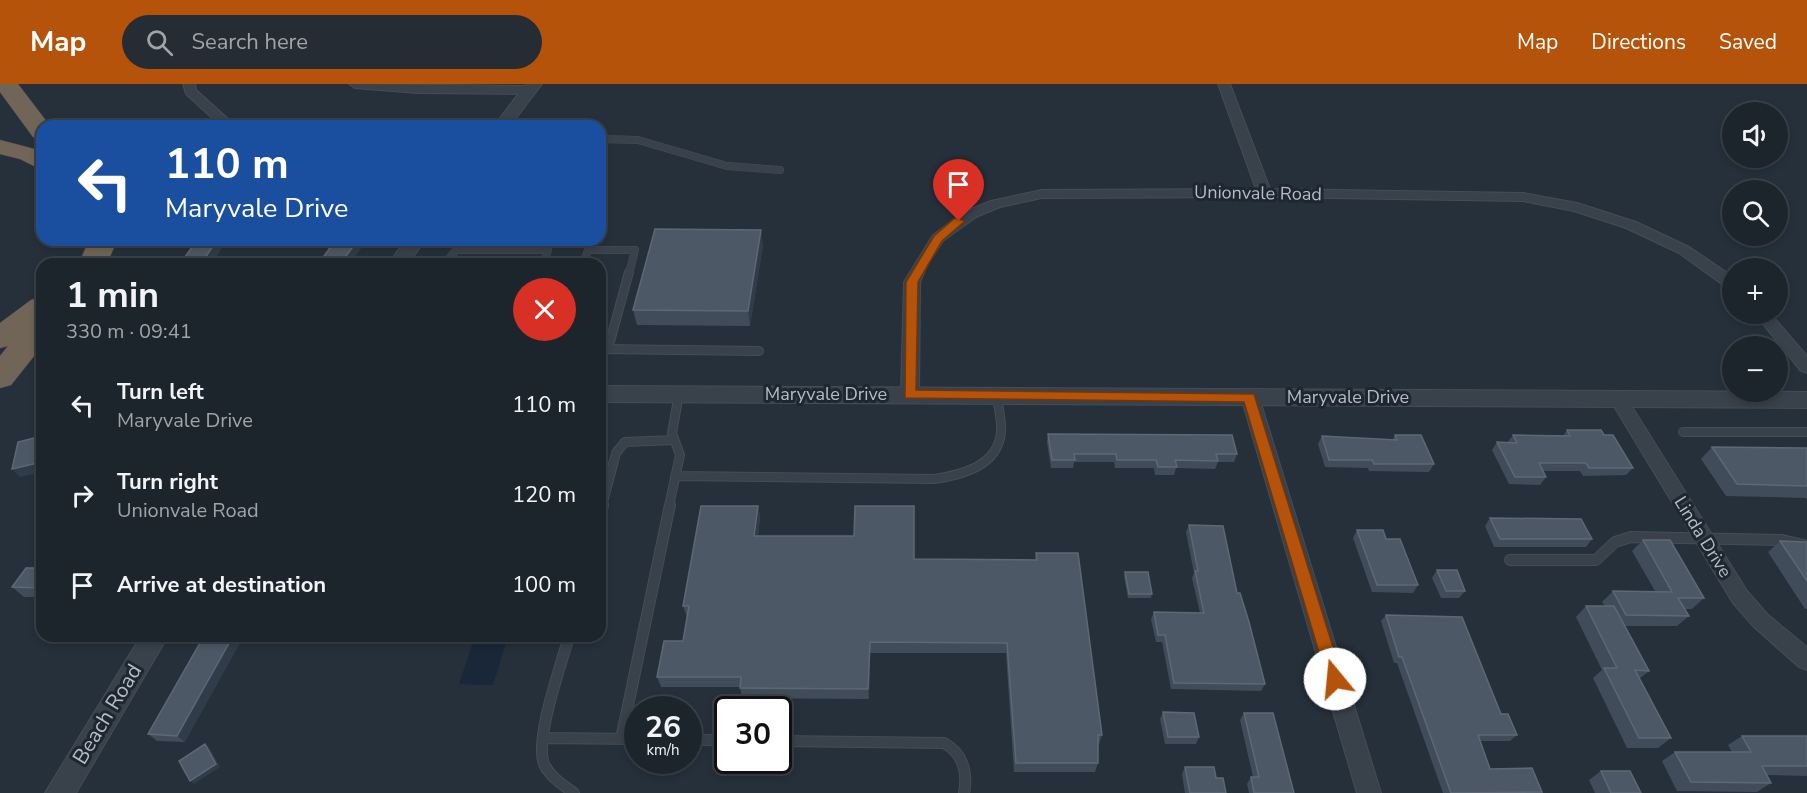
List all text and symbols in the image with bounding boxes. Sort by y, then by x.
search box [122,15,542,69]
text: Map [30,23,86,61]
icon: search [143,26,176,59]
text: Search here [191,27,308,57]
text: Map [1517,28,1558,56]
text: Directions [1591,28,1686,56]
text: Saved [1719,28,1777,56]
map controls [1722,102,1788,402]
button: sound [1722,102,1788,168]
text: 110 m [165,136,289,193]
icon: left [66,144,144,222]
pin [933,159,984,221]
icon: arrive [942,168,975,201]
street label: Unionvale Road [1194,180,1322,206]
button: search [1722,180,1788,246]
text: Maryvale Drive [165,190,348,227]
button: + [1722,258,1788,324]
text: 1 min [66,271,159,320]
button: close [513,278,576,341]
text: 330 m · 09:41 [66,318,192,345]
button: − [1722,336,1788,402]
text: Turn left [117,377,204,407]
street label: Maryvale Drive [765,382,887,406]
street label: Maryvale Drive [1287,385,1409,409]
icon: left [66,389,99,422]
text: 110 m [512,390,576,420]
text: Maryvale Drive [117,407,253,434]
text: Turn right [117,467,218,497]
icon: right [66,479,99,512]
text: 120 m [512,480,576,510]
street label: Linda Drive [1669,492,1737,582]
text: Unionvale Road [117,497,259,524]
icon: arrive [66,569,99,602]
text: Arrive at destination [117,570,326,600]
text: 100 m [512,570,576,600]
position arrow [1303,647,1367,711]
street label: Beach Road [66,659,148,769]
speed limit sign: 30 [714,696,792,774]
text: 26 [645,707,681,748]
text: km/h [646,740,680,760]

